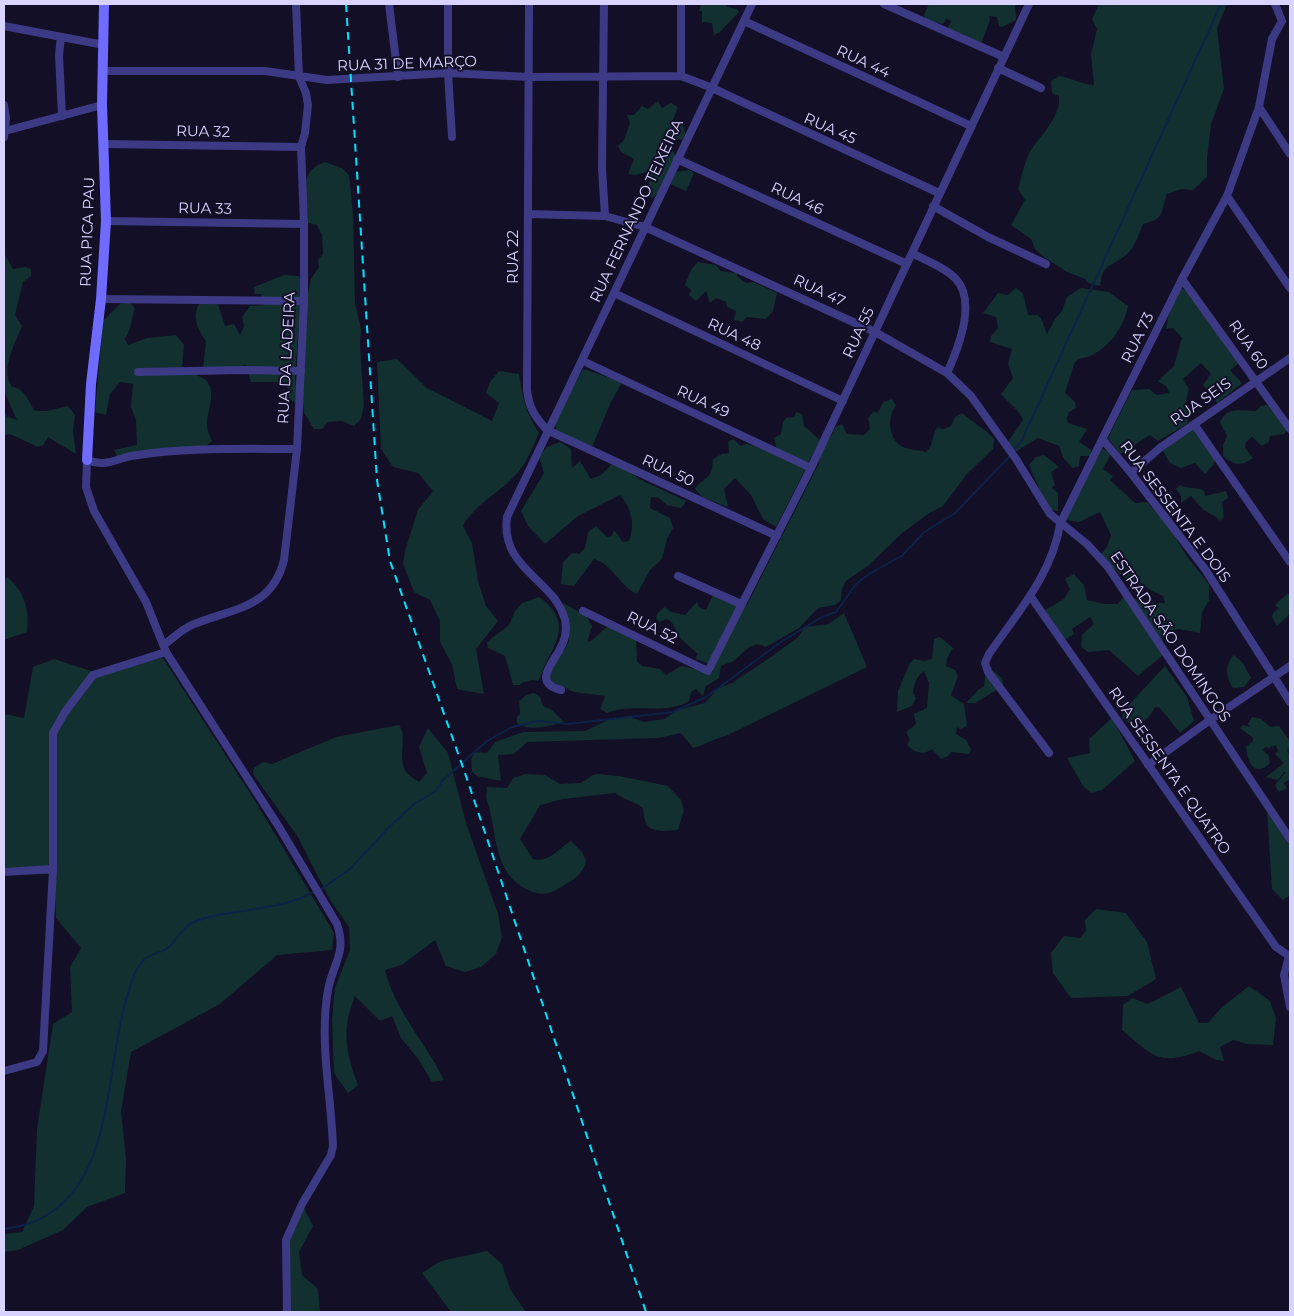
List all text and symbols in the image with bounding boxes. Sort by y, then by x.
street label: RUA 44 [833,42,893,82]
street label: RUA 31 DE MARÇO [337,53,477,75]
street label: RUA 45 [801,109,859,149]
street label: RUA FERNANDO TEIXEIRA [587,116,687,306]
street label: RUA 32 [176,123,230,141]
street label: RUA PICA PAU [77,177,99,287]
street label: RUA 46 [768,179,826,219]
street label: RUA 33 [178,200,232,218]
street label: RUA 22 [505,230,523,284]
street label: RUA 47 [790,271,848,311]
street label: RUA DA LADEIRA [275,291,299,425]
street label: RUA 55 [839,305,879,361]
street label: RUA 73 [1118,310,1158,366]
street label: RUA 48 [704,315,764,355]
street label: RUA 60 [1224,317,1272,373]
street label: RUA SEIS [1167,374,1235,430]
street label: RUA 49 [674,382,732,422]
street label: RUA SESSENTA E DOIS [1116,438,1234,586]
street label: RUA 50 [639,451,697,491]
street label: ESTRADA SÃO DOMINGOS [1106,548,1234,726]
street label: RUA 52 [624,608,680,648]
street label: RUA SESSENTA E QUATRO [1104,684,1234,858]

